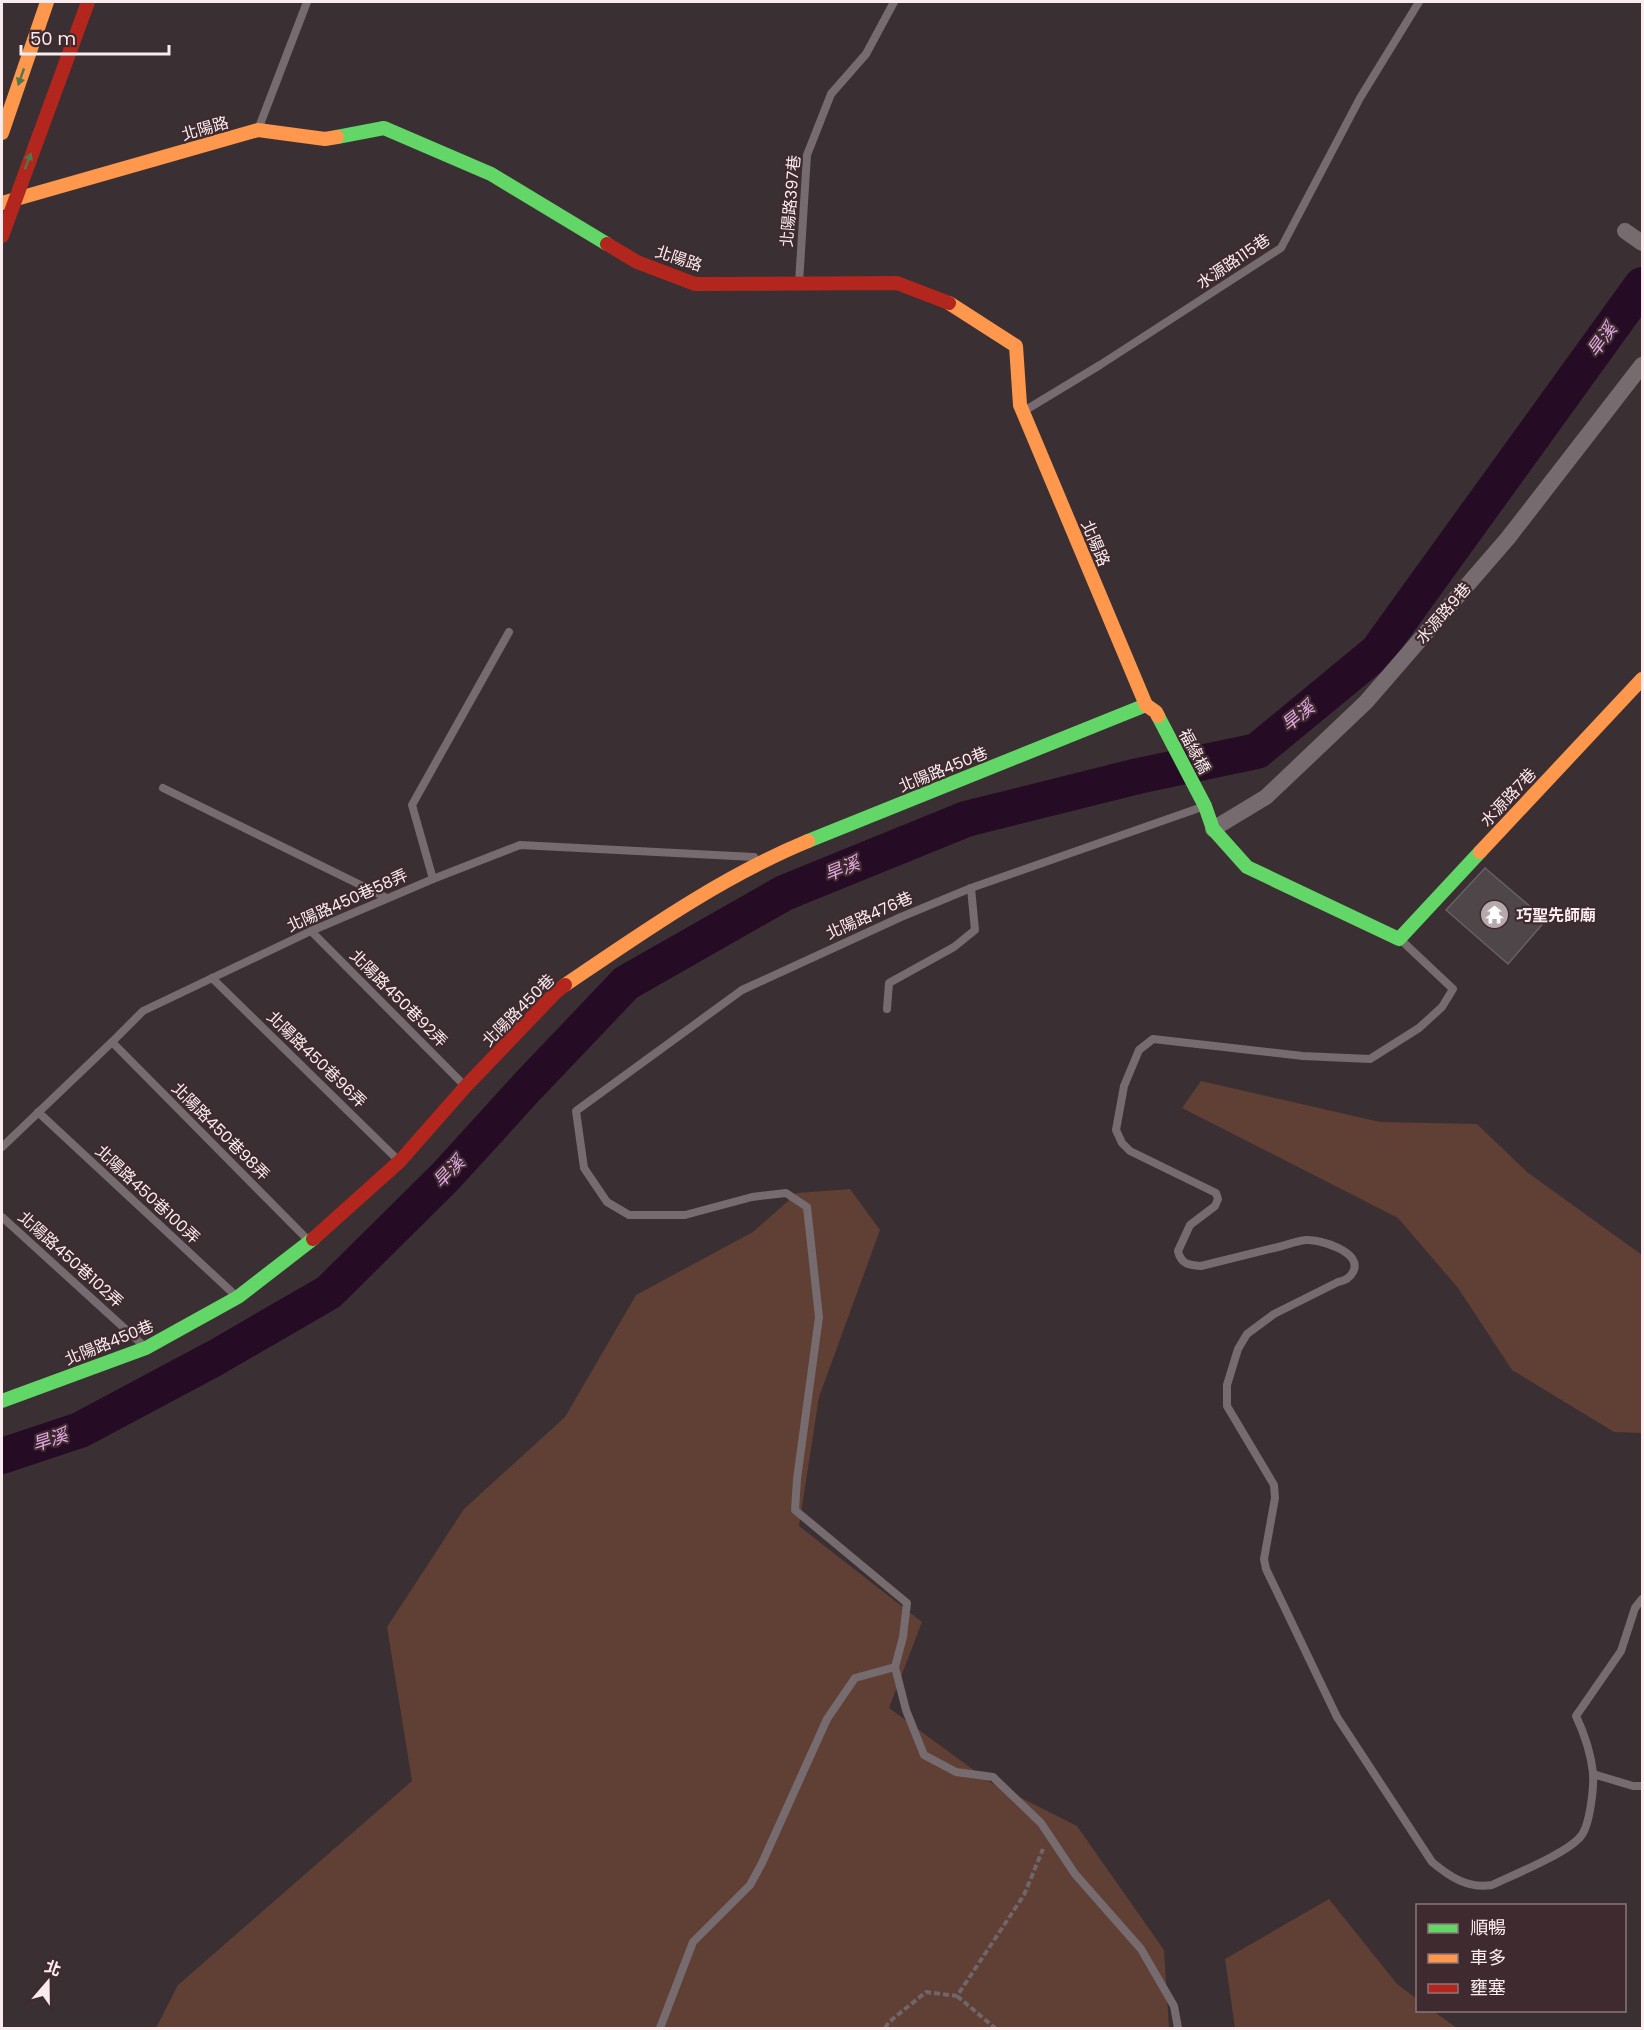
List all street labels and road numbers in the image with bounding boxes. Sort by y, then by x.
street label: 北陽路 [179,111,231,146]
street label: 北陽路397巷 [775,154,806,248]
street label: 水源路115巷 [1192,228,1275,295]
street label: 北陽路 [652,240,705,277]
street label: 北陽路 [1076,517,1116,570]
street label: 水源路9巷 [1410,578,1476,649]
street label: 福緣橋 [1173,725,1216,778]
street label: 北陽路450巷 [895,741,991,798]
street label: 水源路7巷 [1475,763,1542,832]
street label: 北陽路450巷58弄 [283,863,411,937]
street label: 北陽路476巷 [822,886,916,945]
street label: 北陽路450巷92弄 [345,944,453,1052]
street label: 北陽路450巷 [477,969,560,1052]
street label: 北陽路450巷96弄 [262,1006,372,1113]
street label: 北陽路450巷98弄 [166,1077,275,1186]
street label: 北陽路450巷100弄 [90,1140,205,1249]
street label: 北陽路450巷102弄 [13,1206,128,1313]
street label: 北陽路450巷 [61,1314,157,1371]

